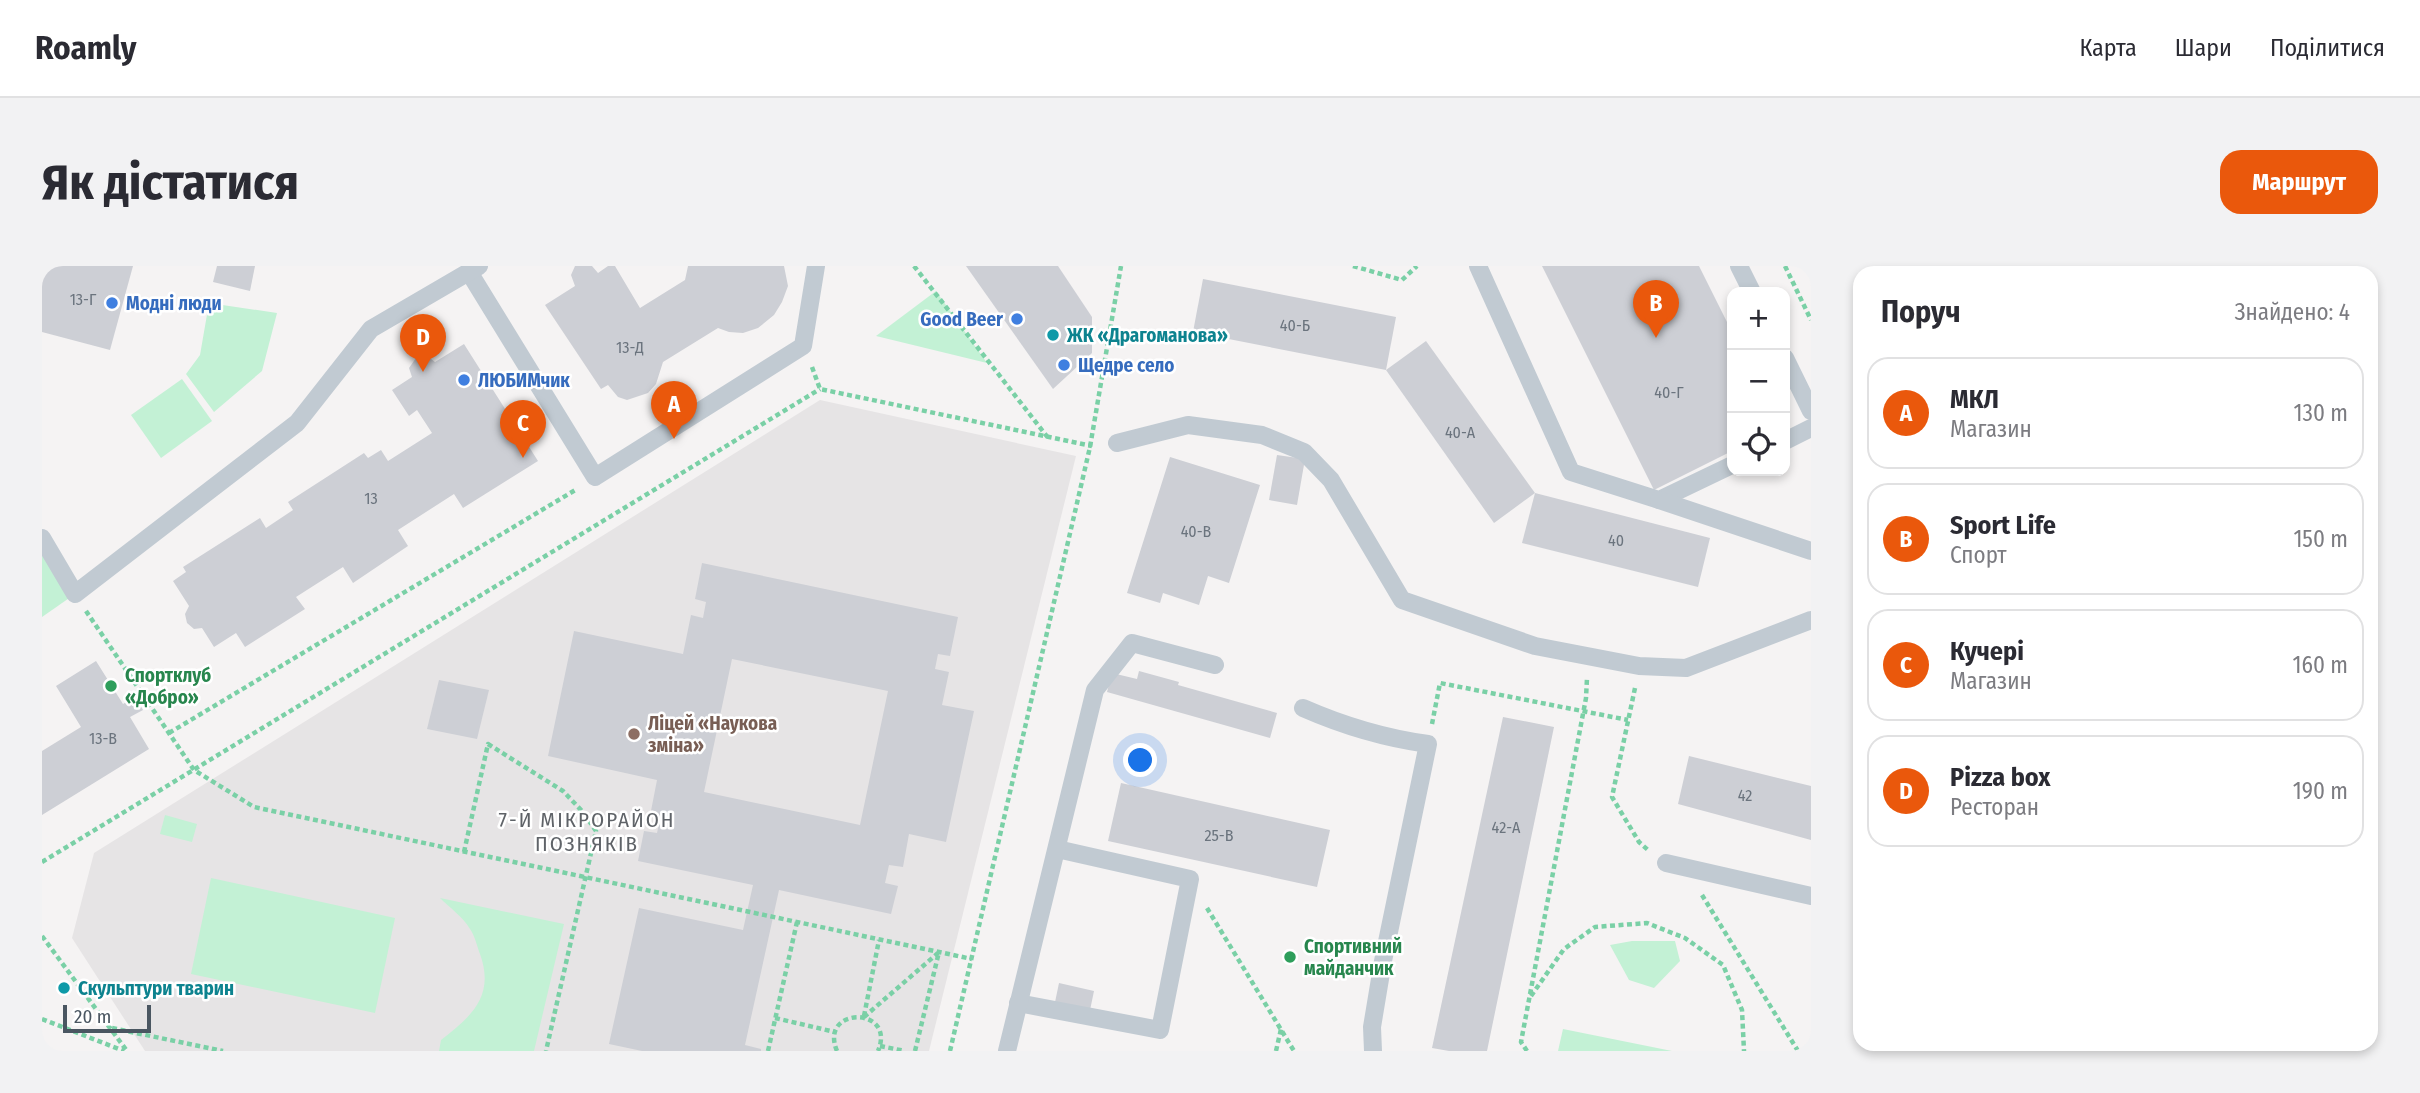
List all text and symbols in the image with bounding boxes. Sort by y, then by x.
text: Roamly [35,28,136,68]
text: Карта [2079,34,2137,62]
text: Шари [2175,34,2232,62]
text: Поділитися [2270,34,2385,62]
button: Маршрут [2220,150,2378,214]
text: Як дістатися [42,153,299,212]
pin: B [1633,280,1679,338]
map controls [1727,287,1790,476]
button: + [1727,287,1790,350]
house number: 13-Г [70,290,97,309]
place label: Модні люди [126,292,222,315]
text: Поруч [1881,294,1960,330]
marker: Модні люди [104,295,120,311]
text: Знайдено: 4 [2235,298,2350,326]
place label: Good Beer [920,308,1004,331]
marker: Good Beer [1009,311,1025,327]
pin: D [400,314,446,372]
house number: 40-Б [1280,316,1310,335]
place label: ЖК «Драгоманова» [1066,324,1228,347]
marker: ЖК «Драгоманова» [1045,327,1061,343]
house number: 13-Д [616,338,644,357]
button: − [1727,350,1790,413]
place label: Щедре село [1078,354,1174,377]
marker: Щедре село [1056,357,1072,373]
place label: ЛЮБИМчик [478,369,570,392]
marker: ЛЮБИМчик [456,372,472,388]
pin: A [651,381,697,439]
house number: 40-Г [1654,383,1684,402]
text: МКЛ [1950,384,1999,415]
text: A [1900,399,1912,427]
text: 130 m [2294,399,2348,427]
pin: C [500,400,546,458]
button: locate [1727,413,1790,476]
text: Магазин [1950,415,2032,443]
house number: 40-А [1445,423,1476,442]
house number: 13 [364,489,378,508]
text: Sport Life [1950,510,2056,541]
house number: 40-В [1181,522,1212,541]
text: B [1900,525,1912,553]
text: 150 m [2293,525,2348,553]
house number: 40 [1608,531,1624,550]
text: Спорт [1950,541,2007,569]
text: Кучері [1950,636,2024,667]
text: C [1900,651,1912,679]
text: 160 m [2293,651,2348,679]
place label: Спортклуб «Добро» [125,664,211,709]
text: Магазин [1950,667,2032,695]
marker: Спортклуб «Добро» [103,678,119,694]
place label: Ліцей «Наукова зміна» [648,712,777,757]
marker: Ліцей «Наукова зміна» [626,726,642,742]
house number: 13-В [89,729,117,748]
your location [1123,743,1157,777]
text: Pizza box [1950,762,2051,793]
text: D [1899,777,1913,805]
text: 190 m [2293,777,2348,805]
house number: 42 [1738,786,1752,805]
text: Ресторан [1950,793,2039,821]
district label: 7-Й МІКРОРАЙОН ПОЗНЯКІВ [498,807,676,857]
house number: 42-А [1492,818,1521,837]
house number: 25-В [1204,826,1234,845]
place label: Спортивний майданчик [1304,935,1402,980]
marker: Спортивний майданчик [1282,949,1298,965]
place label: Скульптури тварин [78,977,234,1000]
marker: Скульптури тварин [56,980,72,996]
scale bar [63,1002,150,1034]
text: 20 m [74,1005,111,1028]

